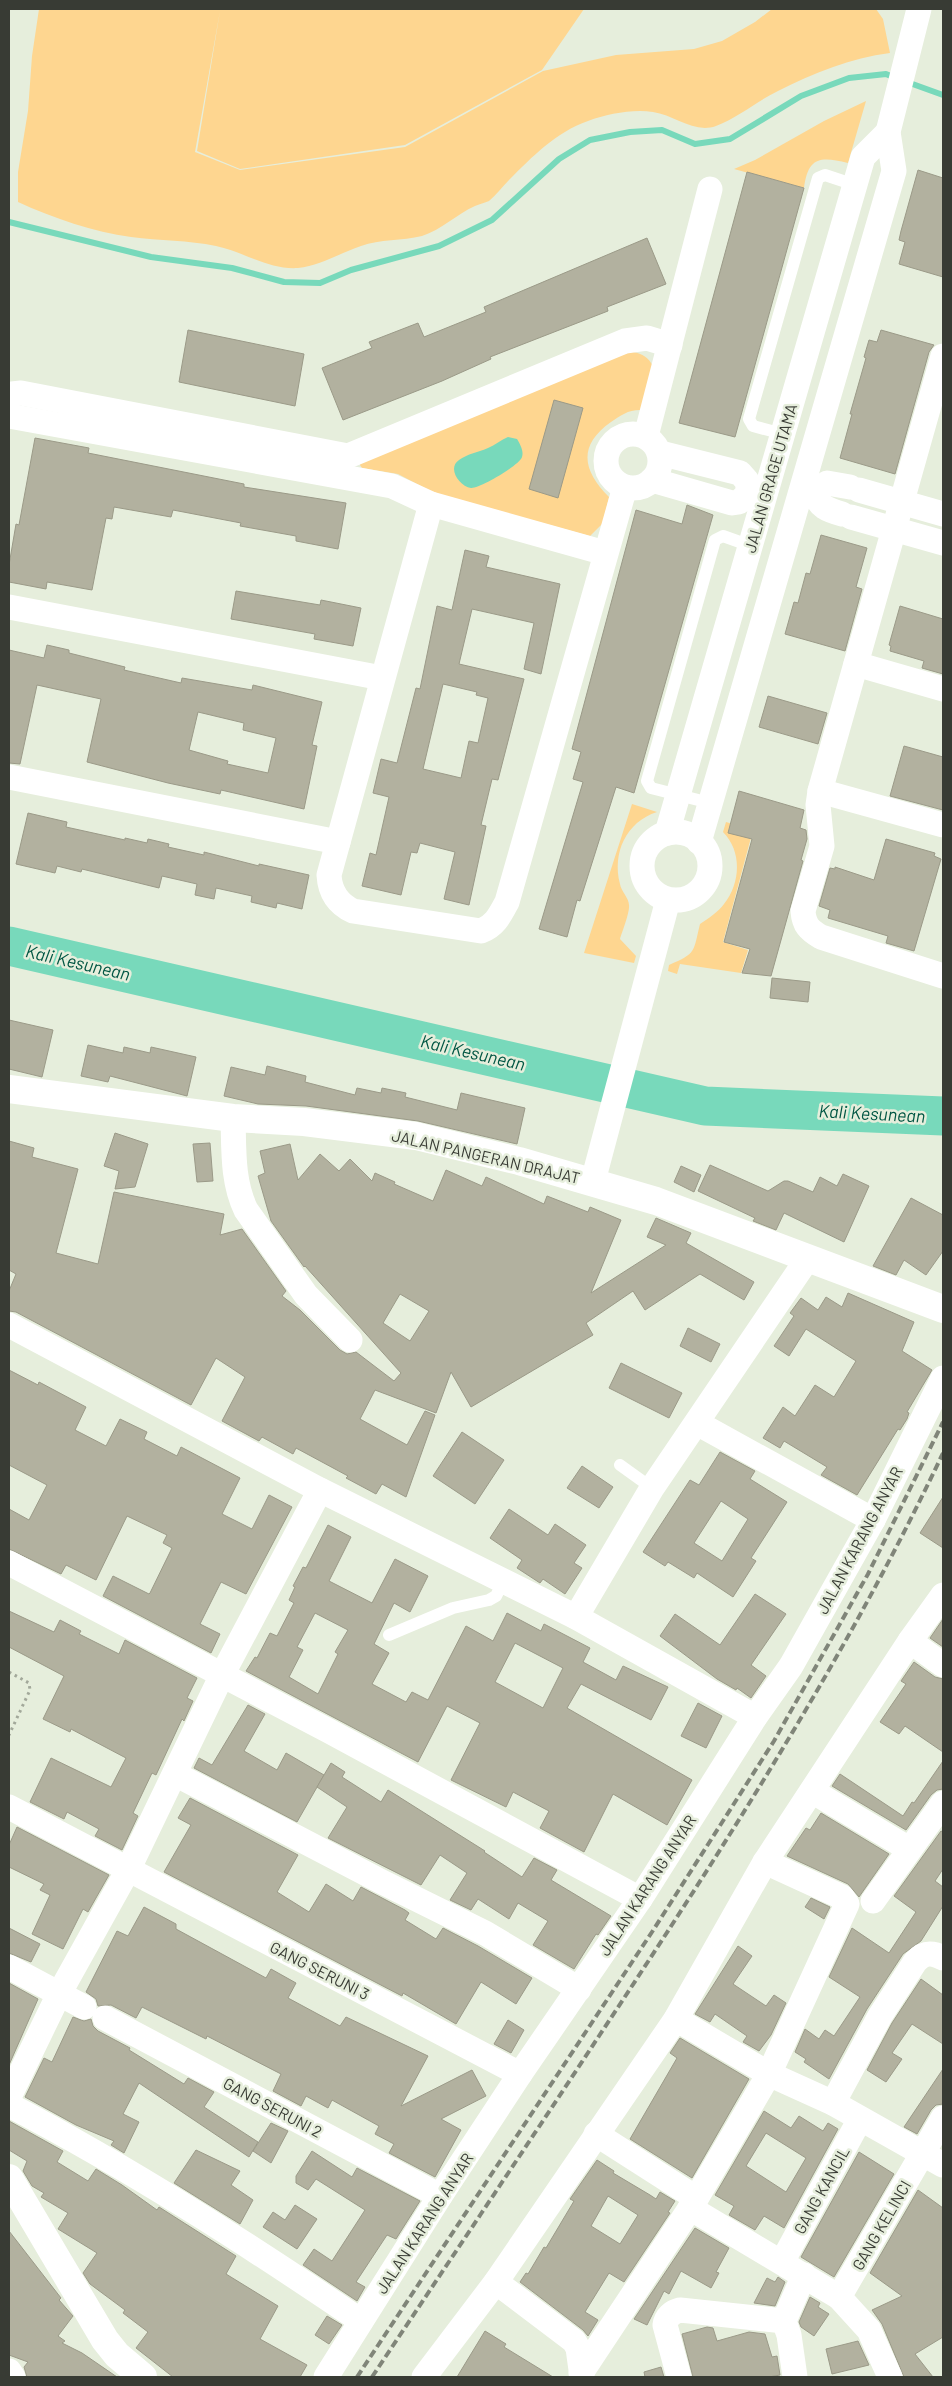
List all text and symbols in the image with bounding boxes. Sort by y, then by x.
street label: JALAN GRAGE UTAMA [740,401,800,555]
water label: Kali Kesunean [24,939,132,985]
water label: Kali Kesunean [419,1029,527,1075]
water label: Kali Kesunean [818,1099,926,1127]
street label: JALAN PANGERAN DRAJAT [390,1125,582,1187]
street label: JALAN KARANG ANYAR [812,1463,906,1617]
street label: JALAN KARANG ANYAR [594,1811,700,1959]
street label: GANG SERUNI 3 [267,1937,373,2003]
street label: GANG SERUNI 2 [220,2073,326,2141]
street label: GANG KANCIL [789,2143,853,2237]
street label: JALAN KARANG ANYAR [371,2149,477,2297]
street label: GANG KELINCI [848,2177,914,2273]

